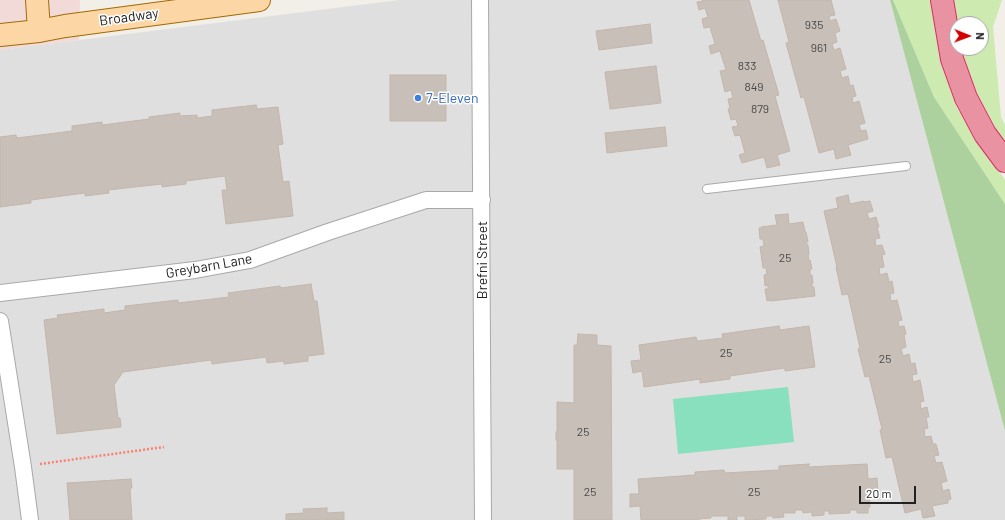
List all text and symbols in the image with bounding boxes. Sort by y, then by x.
street label: Broadway [98,5,160,29]
north arrow [949,16,989,56]
house number: 935 [805,18,823,32]
text: N [974,32,987,40]
house number: 961 [811,41,827,55]
house number: 833 [738,59,756,73]
house number: 849 [744,80,764,94]
place label: 7-Eleven [426,90,479,106]
marker: 7-Eleven [413,93,423,103]
house number: 879 [751,102,769,116]
street label: Brefni Street [474,221,490,299]
street label: Greybarn Lane [164,250,254,282]
house number: 25 [779,251,791,265]
house number: 25 [720,346,732,360]
house number: 25 [879,352,891,366]
house number: 25 [577,425,589,439]
scale bar [861,478,918,504]
house number: 25 [584,485,596,499]
house number: 25 [748,485,760,499]
text: 20 m [866,486,892,500]

